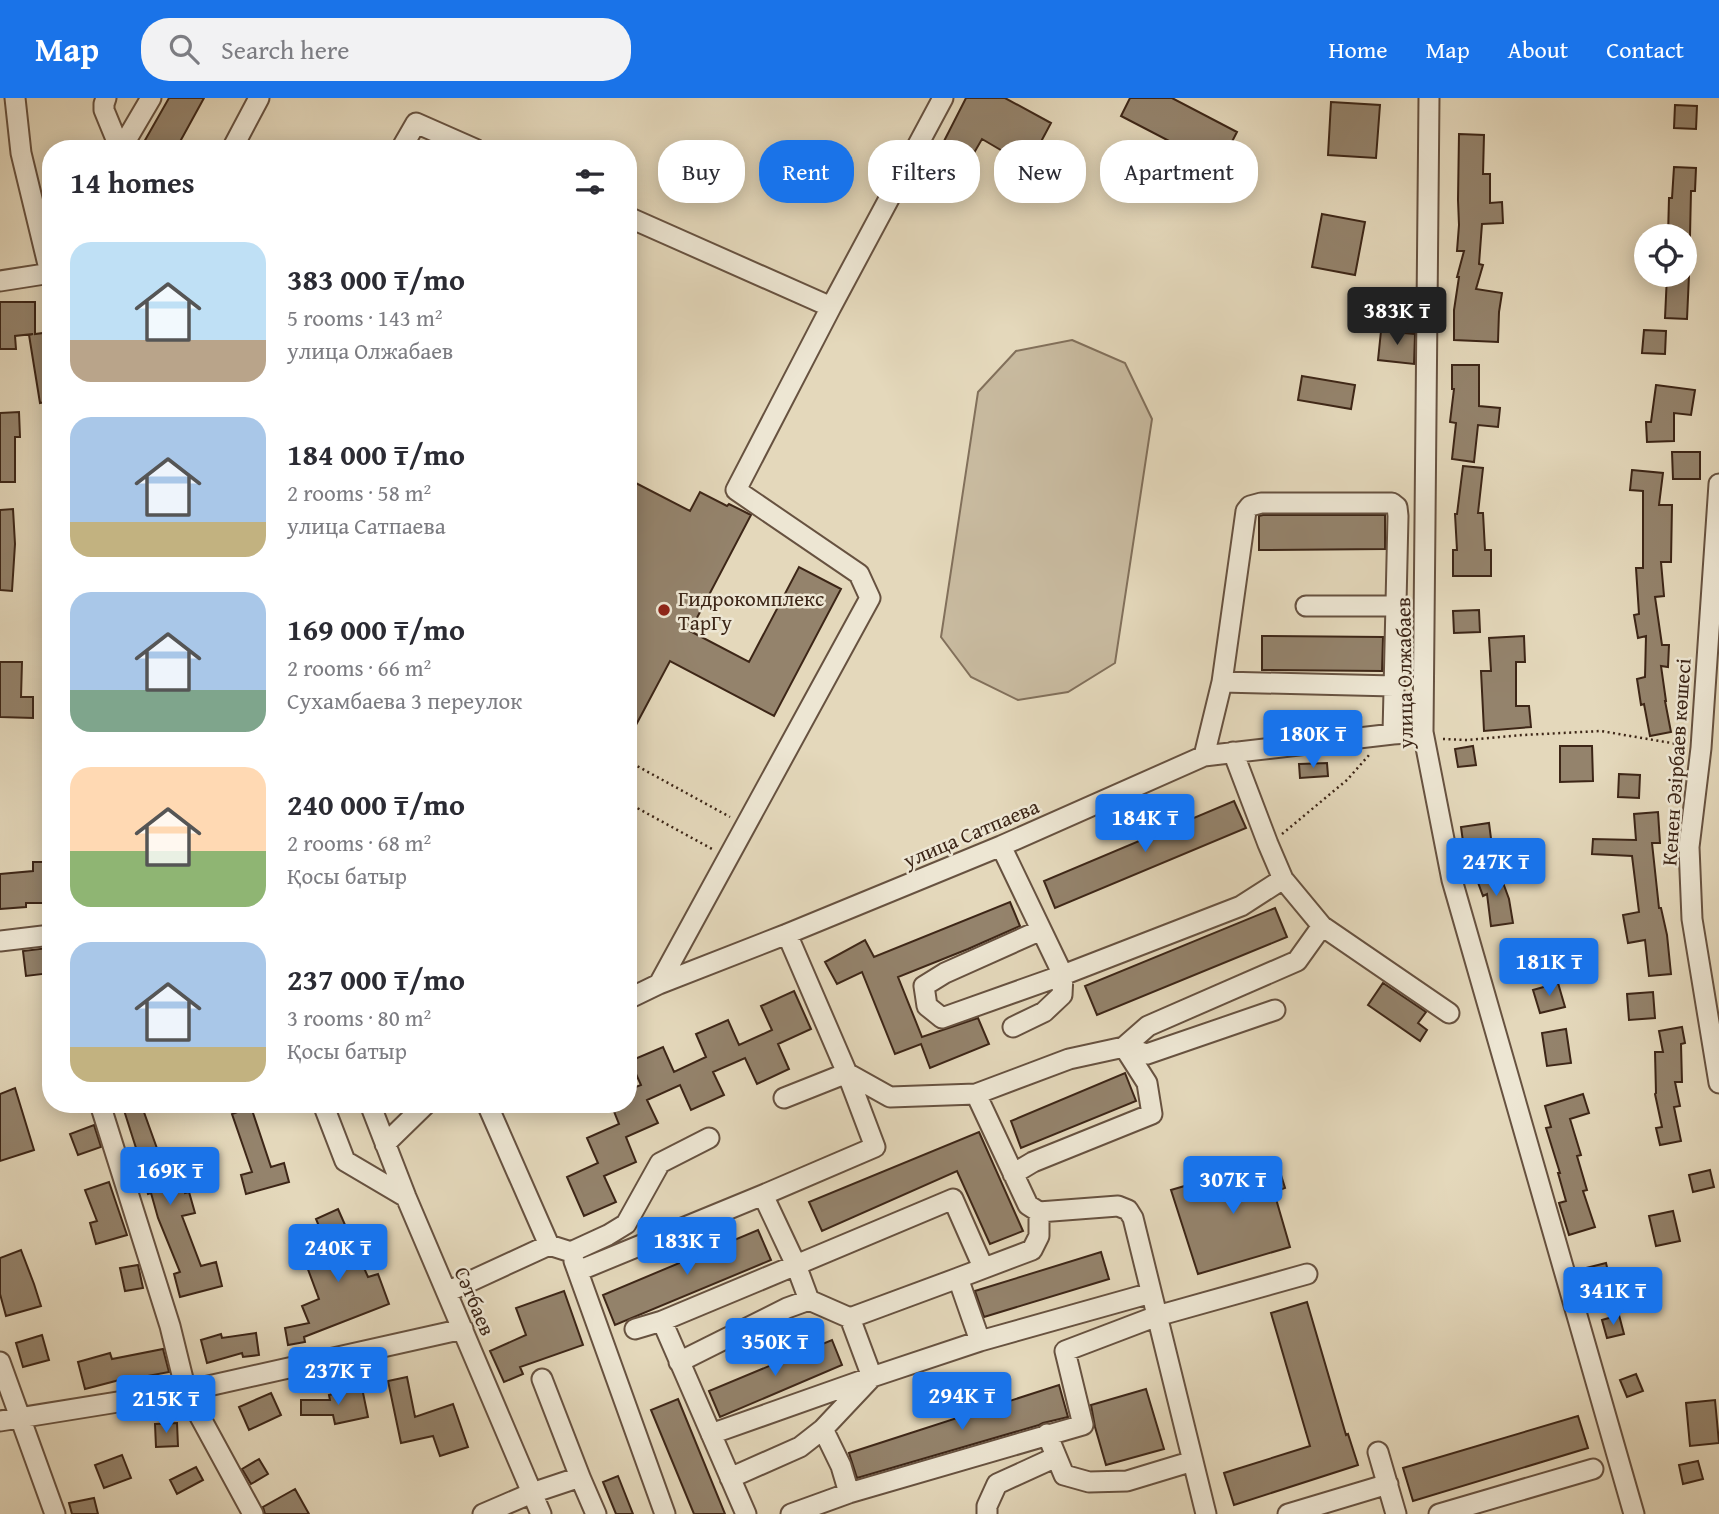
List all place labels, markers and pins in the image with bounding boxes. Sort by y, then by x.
pin: 383K ₸ [1340,288,1454,347]
place label: Гидрокомплекс ТарГу [678,583,824,638]
marker: Гидрокомплекс ТарГу [656,602,672,618]
pin: 180K ₸ [1256,710,1370,770]
pin: 184K ₸ [1088,794,1202,854]
pin: 247K ₸ [1439,838,1553,898]
pin: 181K ₸ [1492,939,1606,998]
pin: 169K ₸ [113,1148,227,1207]
pin: 307K ₸ [1176,1156,1290,1216]
pin: 183K ₸ [630,1218,744,1277]
pin: 240K ₸ [281,1224,395,1284]
pin: 341K ₸ [1556,1268,1670,1327]
pin: 350K ₸ [718,1318,832,1378]
pin: 237K ₸ [281,1348,395,1407]
pin: 294K ₸ [905,1372,1019,1432]
pin: 215K ₸ [109,1376,223,1435]

